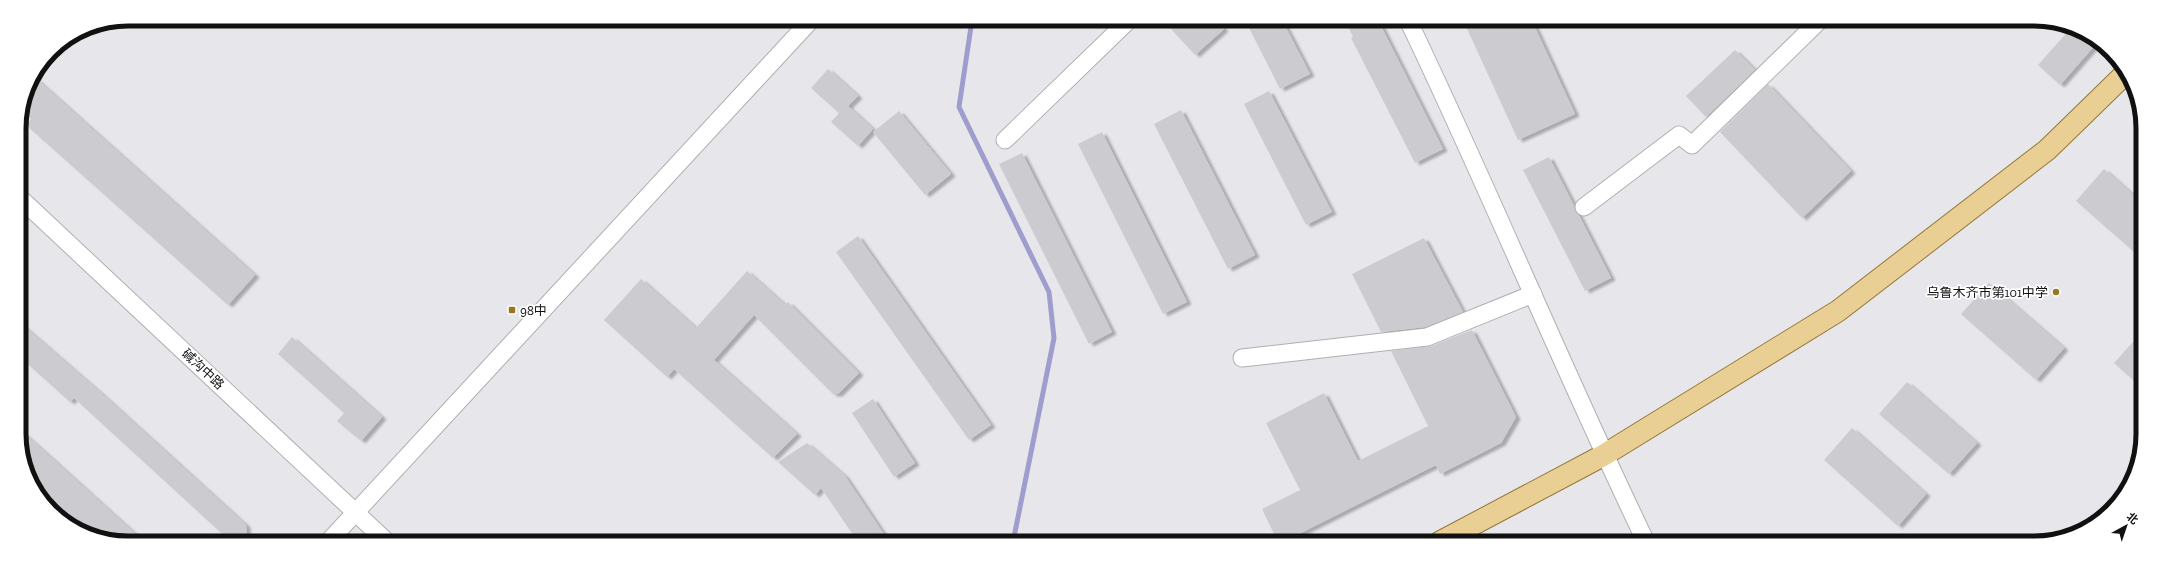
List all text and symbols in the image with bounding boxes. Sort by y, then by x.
place label: 乌鲁木齐市第101中学 [1927,285,2048,300]
marker: 乌鲁木齐市第101中学 [2051,287,2061,297]
place label: 98中 [520,303,547,318]
marker: 98中 [507,305,517,315]
street label: 碱沟中路 [179,346,227,392]
north arrow [2106,506,2146,546]
text: 北 [2124,510,2140,527]

